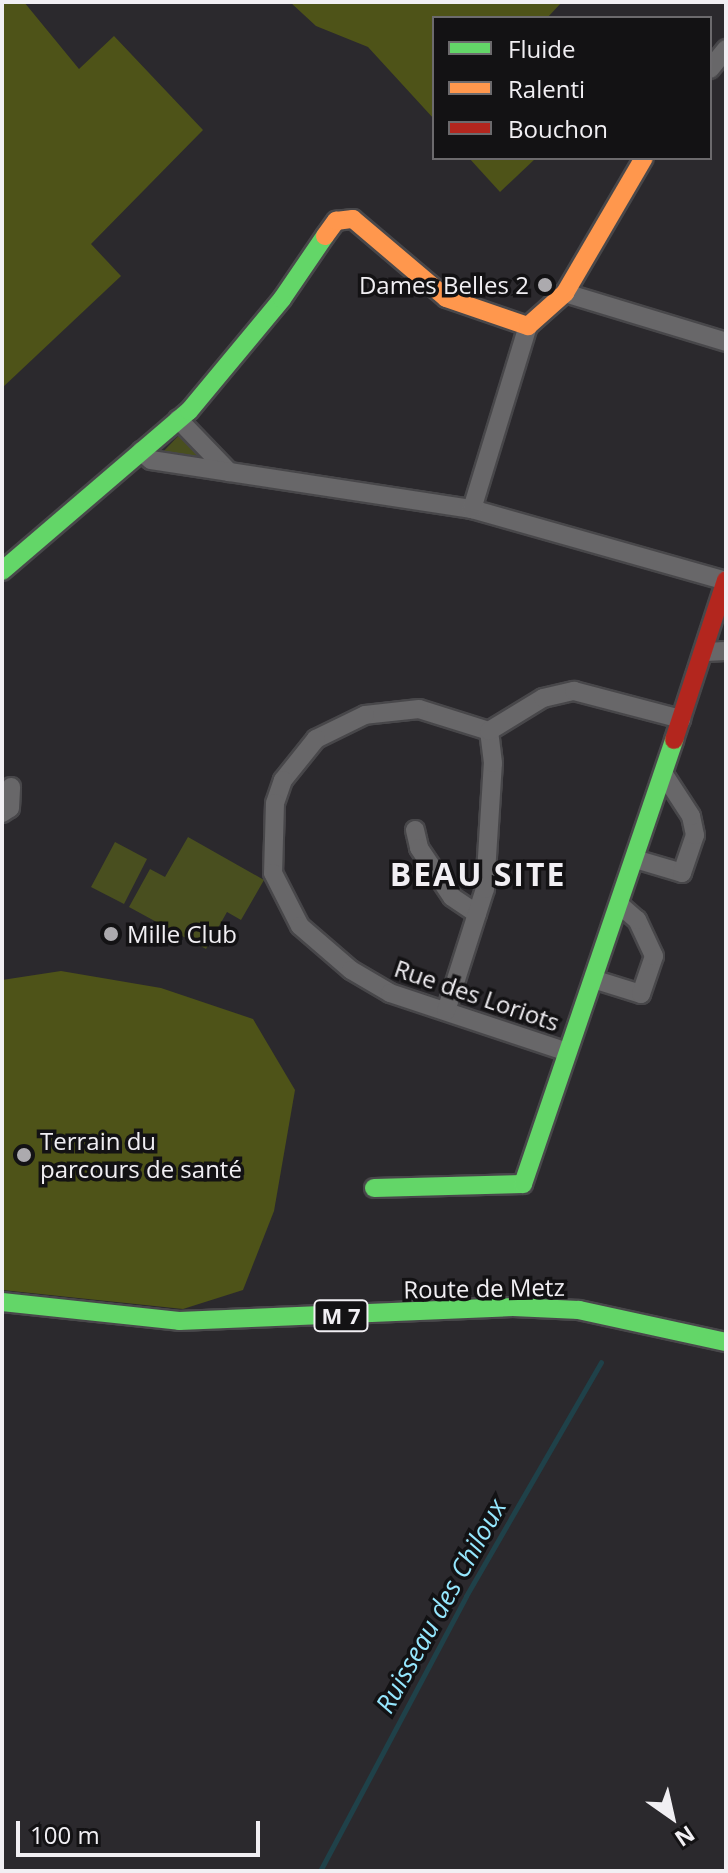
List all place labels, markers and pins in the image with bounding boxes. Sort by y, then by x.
place label: Dames Belles 2 [359,271,529,299]
marker: Dames Belles 2 [536,276,554,294]
place label: Mille Club [127,920,237,948]
marker: Mille Club [102,925,120,943]
place label: Terrain du parcours de santé [40,1127,242,1183]
marker: Terrain du parcours de santé [15,1146,33,1164]

